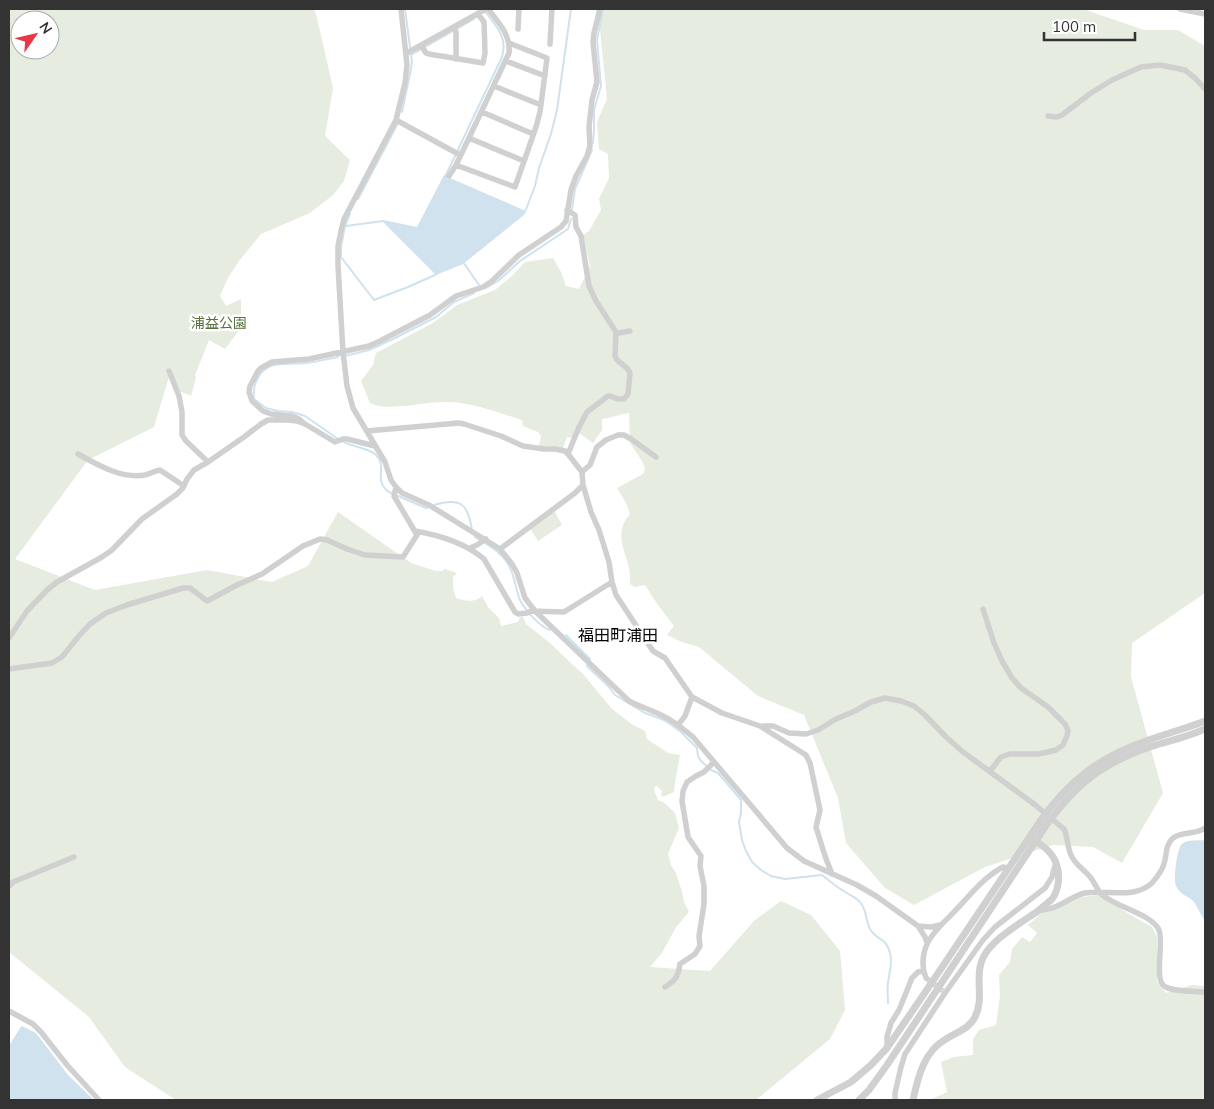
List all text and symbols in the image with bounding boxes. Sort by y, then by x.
north arrow [10,10,60,60]
scale bar [1044,10,1135,42]
text: 100 m [1052,17,1096,36]
text: N [35,18,56,37]
park label: 浦益公園 [191,314,247,332]
district label: 福田町浦田 [578,625,658,645]

